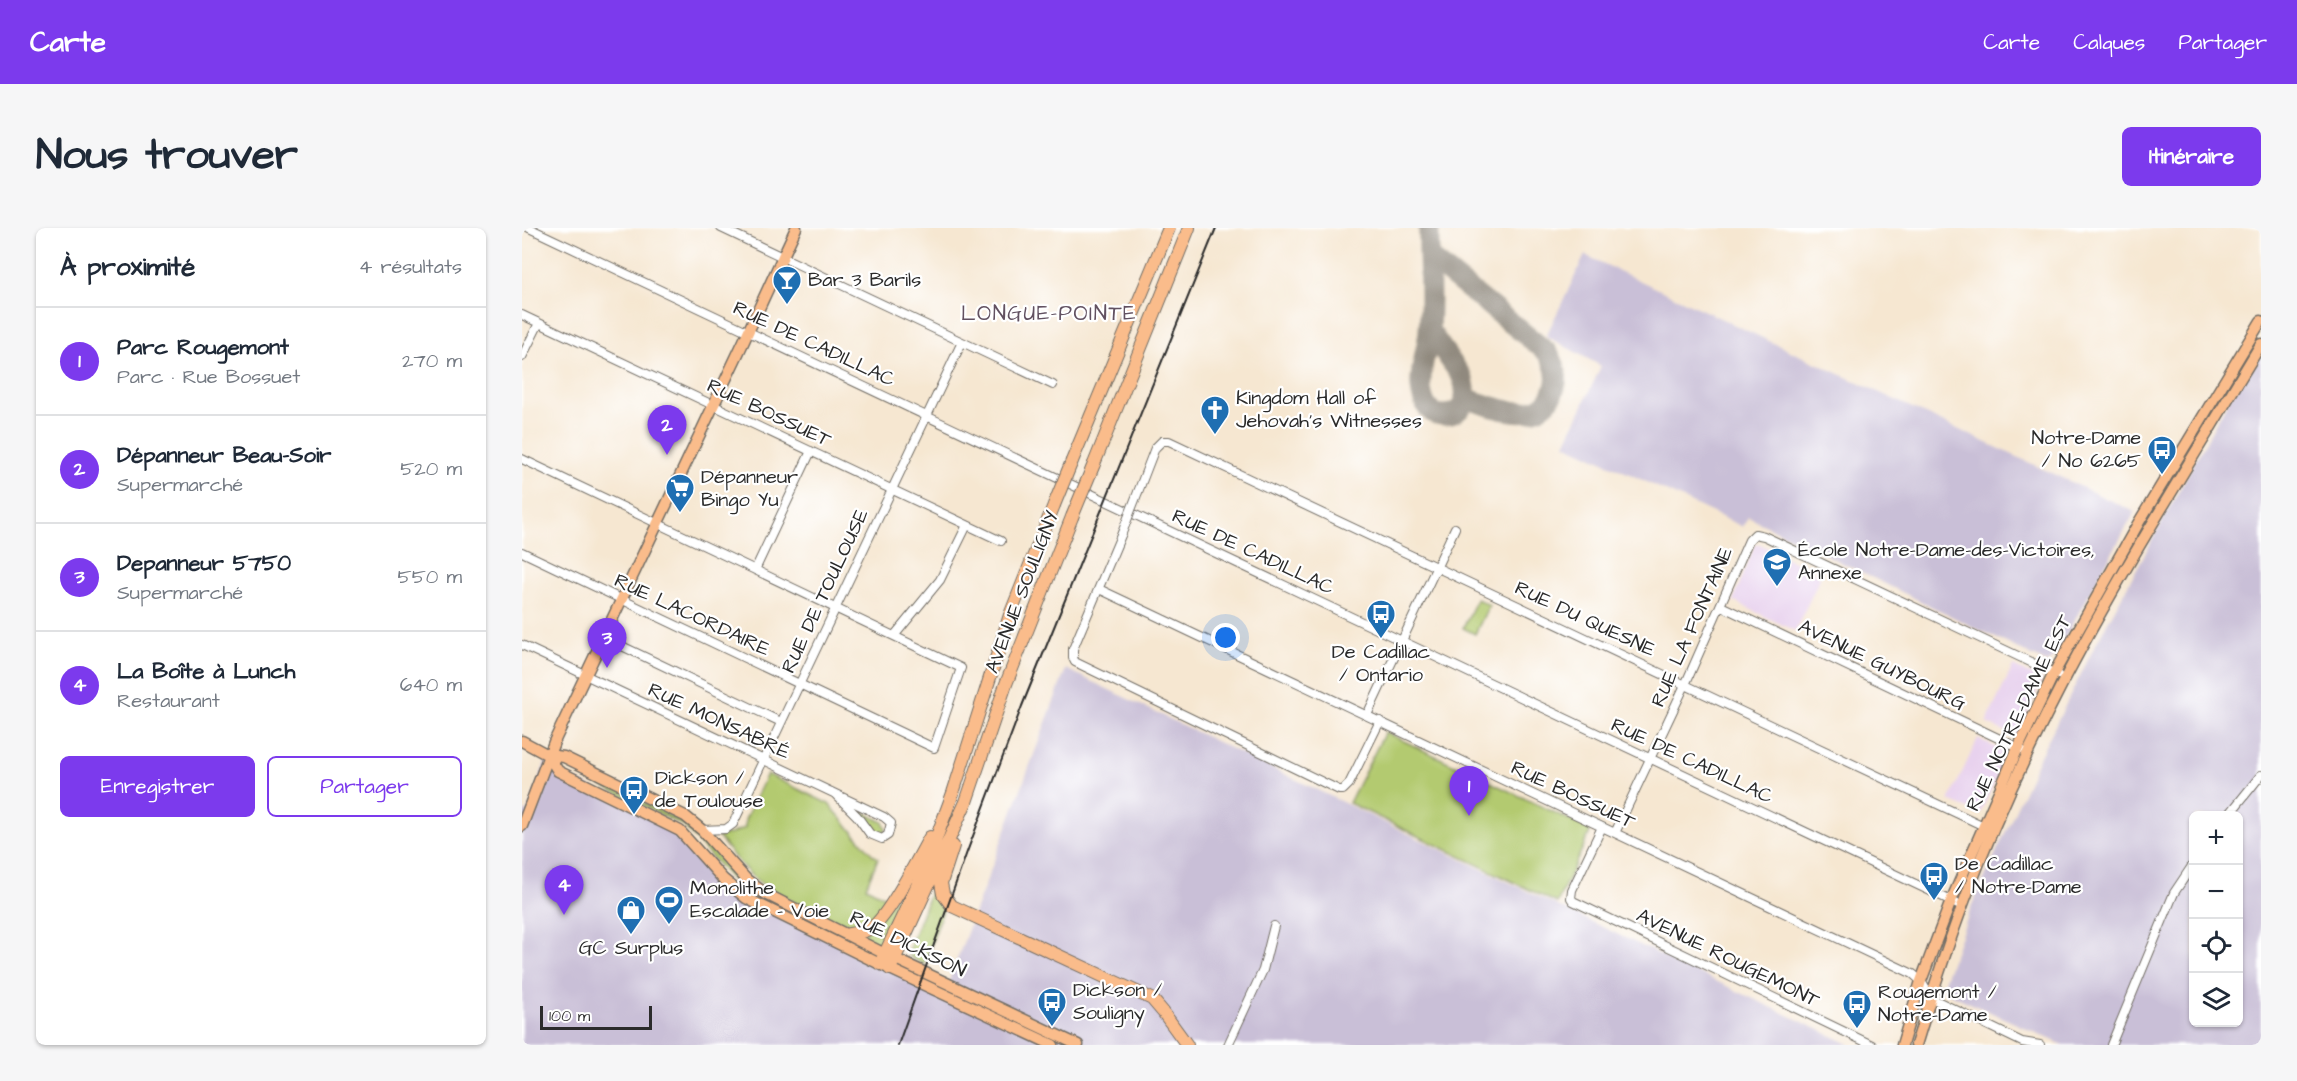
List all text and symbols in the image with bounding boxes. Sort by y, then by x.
text: Carte [30,23,106,62]
text: Carte [1983,28,2040,57]
text: Calques [2073,28,2145,57]
text: Partager [2178,28,2267,57]
text: Nous trouver [36,127,298,185]
button: Itinéraire [2122,127,2261,186]
text: À proximité [60,249,195,285]
text: 4 résultats [359,253,462,281]
bar icon: Bar 3 Barils [771,264,803,306]
place label: Bar 3 Barils [808,266,921,294]
street label: RUE DE CADILLAC [728,294,900,394]
district label: LONGUE-POINTE [961,299,1137,328]
text: Parc Rougemont [117,332,289,363]
text: 1 [78,347,81,375]
text: 270 m [402,347,462,375]
text: Parc · Rue Bossuet [117,363,300,391]
street label: RUE BOSSUET [702,372,836,454]
place label: Kingdom Hall of Jehovah's Witnesses [1236,384,1422,435]
church icon: Kingdom Hall of Jehovah's Witnesses [1199,394,1231,436]
pin: 2 [648,406,686,455]
place label: Notre-Dame / No 6265 [2032,424,2141,475]
bus stop icon: Notre-Dame / No 6265 [2146,434,2178,476]
text: Dépanneur Beau-Soir [117,440,331,471]
text: 2 [74,455,85,483]
text: 520 m [400,455,462,483]
place label: Dépanneur Bingo Yu [701,463,798,515]
text: Supermarché [117,471,243,499]
supermarket icon: Dépanneur Bingo Yu [664,472,696,514]
street label: RUE DE CADILLAC [1167,502,1339,602]
street label: RUE DE TOULOUSE [775,504,875,678]
street label: AVENUE SOULIGNY [978,506,1066,677]
place label: École Notre-Dame-des-Victoires, Annexe [1798,536,2095,587]
street label: RUE LA FONTAINE [1644,542,1740,711]
school or university icon: École Notre-Dame-des-Victoires, Annexe [1761,546,1793,588]
text: Depanneur 5750 [117,548,291,579]
text: 3 [74,563,85,591]
text: 550 m [397,563,462,591]
street label: RUE LACORDAIRE [610,567,775,663]
street label: RUE DU QUESNE [1510,574,1660,664]
text: Supermarché [117,579,243,607]
bus stop icon: De Cadillac / Ontario [1365,598,1397,640]
street label: RUE NOTRE-DAME EST [1959,610,2079,816]
street label: AVENUE GUYBOURG [1793,612,1971,718]
pin: 3 [588,618,626,668]
your location [1211,623,1240,652]
place label: De Cadillac / Ontario [1332,638,1431,689]
text: La Boîte à Lunch [117,656,295,687]
text: 4 [73,671,86,699]
text: 640 m [400,671,462,699]
street label: RUE MONSABRÉ [643,676,795,766]
text: Restaurant [117,687,220,715]
street label: RUE DE CADILLAC [1606,711,1778,811]
street label: RUE BOSSUET [1506,754,1640,836]
button: Enregistrer [60,756,255,817]
button: Partager [267,756,462,817]
place label: Dickson / de Toulouse [655,764,764,815]
pin: 1 [1450,766,1488,816]
bus stop icon: Dickson / de Toulouse [618,774,650,816]
map controls [2189,811,2243,1027]
button: + [2189,811,2243,865]
place label: De Cadillac / Notre-Dame [1955,850,2082,901]
bus stop icon: De Cadillac / Notre-Dame [1918,860,1950,902]
button: − [2189,865,2243,919]
pin: 4 [544,866,584,915]
place label: Monolithe Escalade - Voie [690,874,829,925]
sports icon: Monolithe Escalade - Voie [653,884,685,926]
shop icon: GC Surplus [615,894,647,936]
street label: AVENUE ROUGEMONT [1632,902,1825,1015]
street label: RUE DICKSON [845,904,971,984]
button: locate [2189,919,2243,973]
place label: GC Surplus [579,934,683,962]
button: layers [2189,973,2243,1027]
place label: Dickson / Souligny [1073,976,1162,1028]
place label: Rougemont / Notre-Dame [1878,978,1997,1029]
bus stop icon: Dickson / Souligny [1036,986,1068,1028]
bus stop icon: Rougemont / Notre-Dame [1841,988,1873,1030]
scale bar [540,1003,652,1030]
text: 100 m [549,1005,590,1027]

